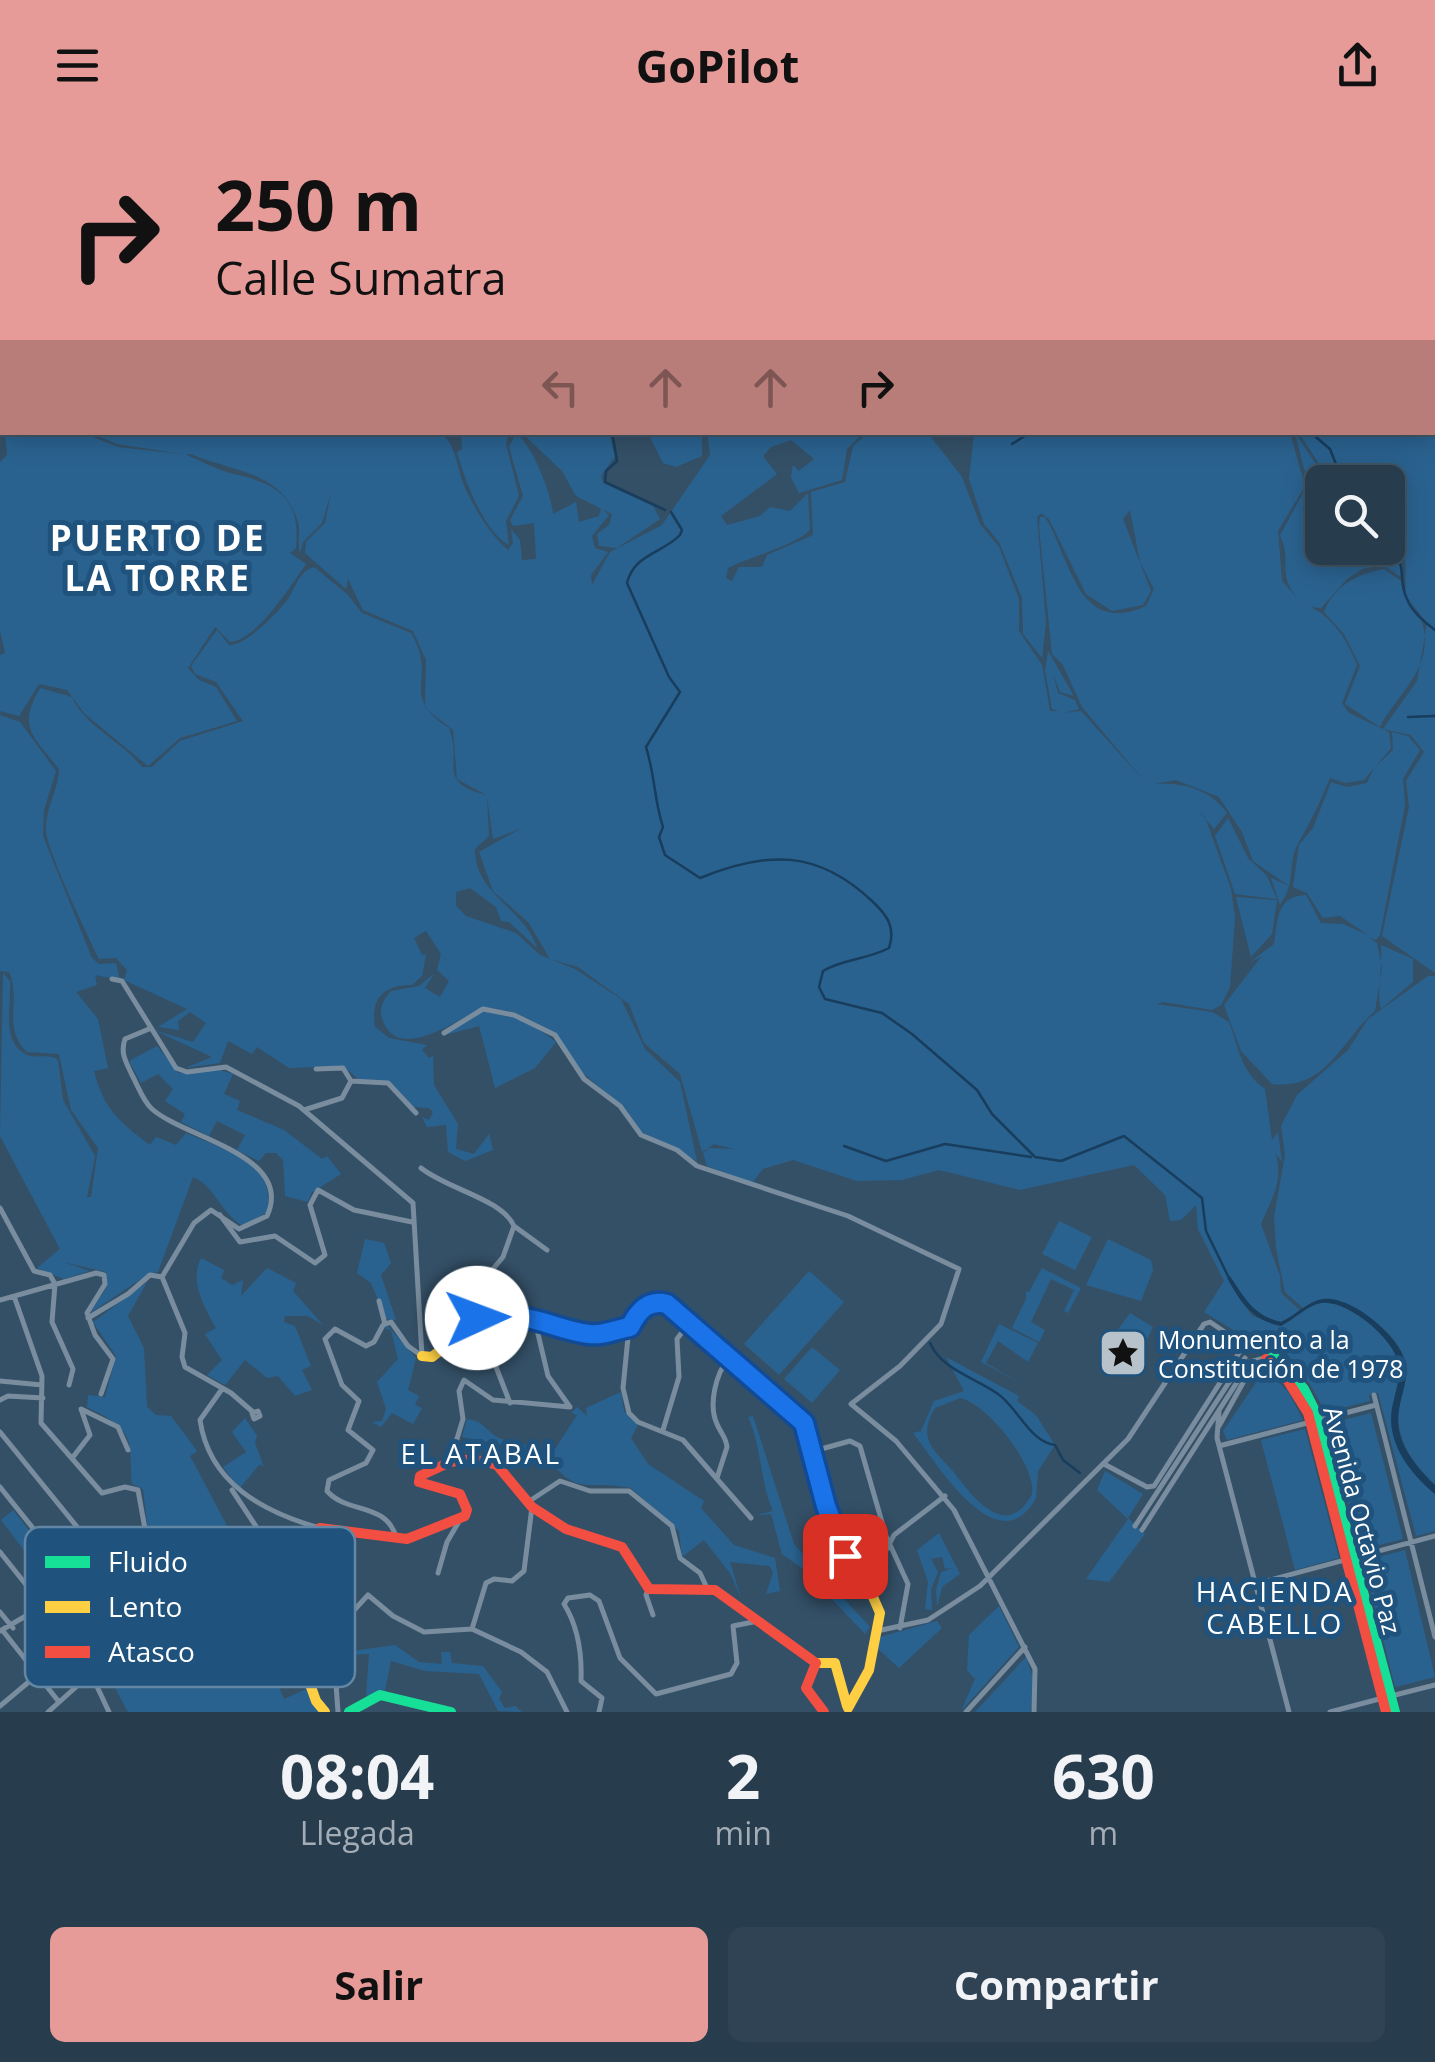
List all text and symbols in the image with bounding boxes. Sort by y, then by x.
text: GoPilot [636,35,799,96]
icon: menu [50,38,105,93]
icon: share [1330,38,1385,93]
text: 250 m [215,156,422,252]
icon: right [50,170,180,300]
text: Calle Sumatra [215,247,506,308]
icon: left [533,360,588,415]
icon: ahead [638,360,693,415]
icon: ahead [743,360,798,415]
icon: right [848,360,903,415]
map controls [1305,465,1405,565]
button: search [1305,465,1405,565]
district label: PUERTO DE LA TORRE [50,514,266,601]
position arrow [425,1266,529,1370]
place label: Monumento a la Constitución de 1978 [1158,1322,1404,1385]
place icon: Monumento a la Constitución de 1978 [1097,1327,1149,1379]
street label: Avenida Octavio Paz [1316,1402,1410,1638]
district label: EL ATABAL [400,1434,562,1472]
pin [803,1514,888,1599]
legend [25,1527,355,1687]
icon: arrive [818,1529,873,1584]
text: Fluido [108,1542,188,1580]
district label: HACIENDA CABELLO [1196,1572,1354,1642]
text: Lento [108,1587,182,1625]
text: Atasco [108,1632,195,1670]
text: 08:04 [280,1735,434,1817]
text: 2 [726,1735,760,1817]
text: 630 [1052,1735,1155,1817]
text: Llegada [300,1811,415,1854]
text: min [715,1811,772,1854]
text: m [1089,1811,1118,1854]
button: Salir [50,1927,708,2042]
button: Compartir [728,1927,1385,2042]

